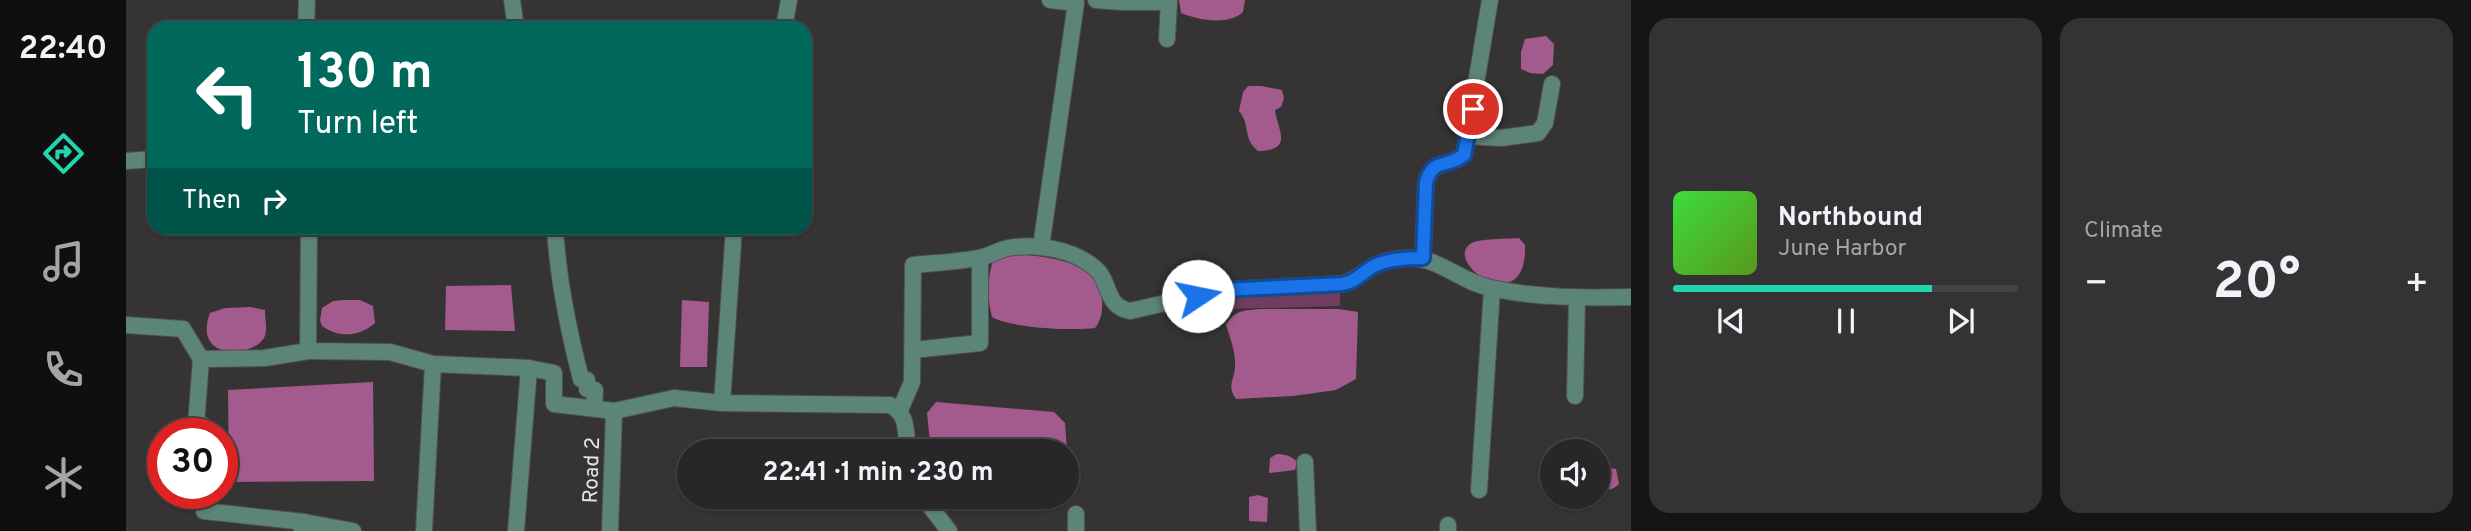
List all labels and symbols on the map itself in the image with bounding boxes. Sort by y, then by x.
pin [1443,79,1503,139]
position arrow [1161,259,1235,333]
speed limit sign: 30 [147,418,238,509]
street label: Road 2 [578,436,607,504]

